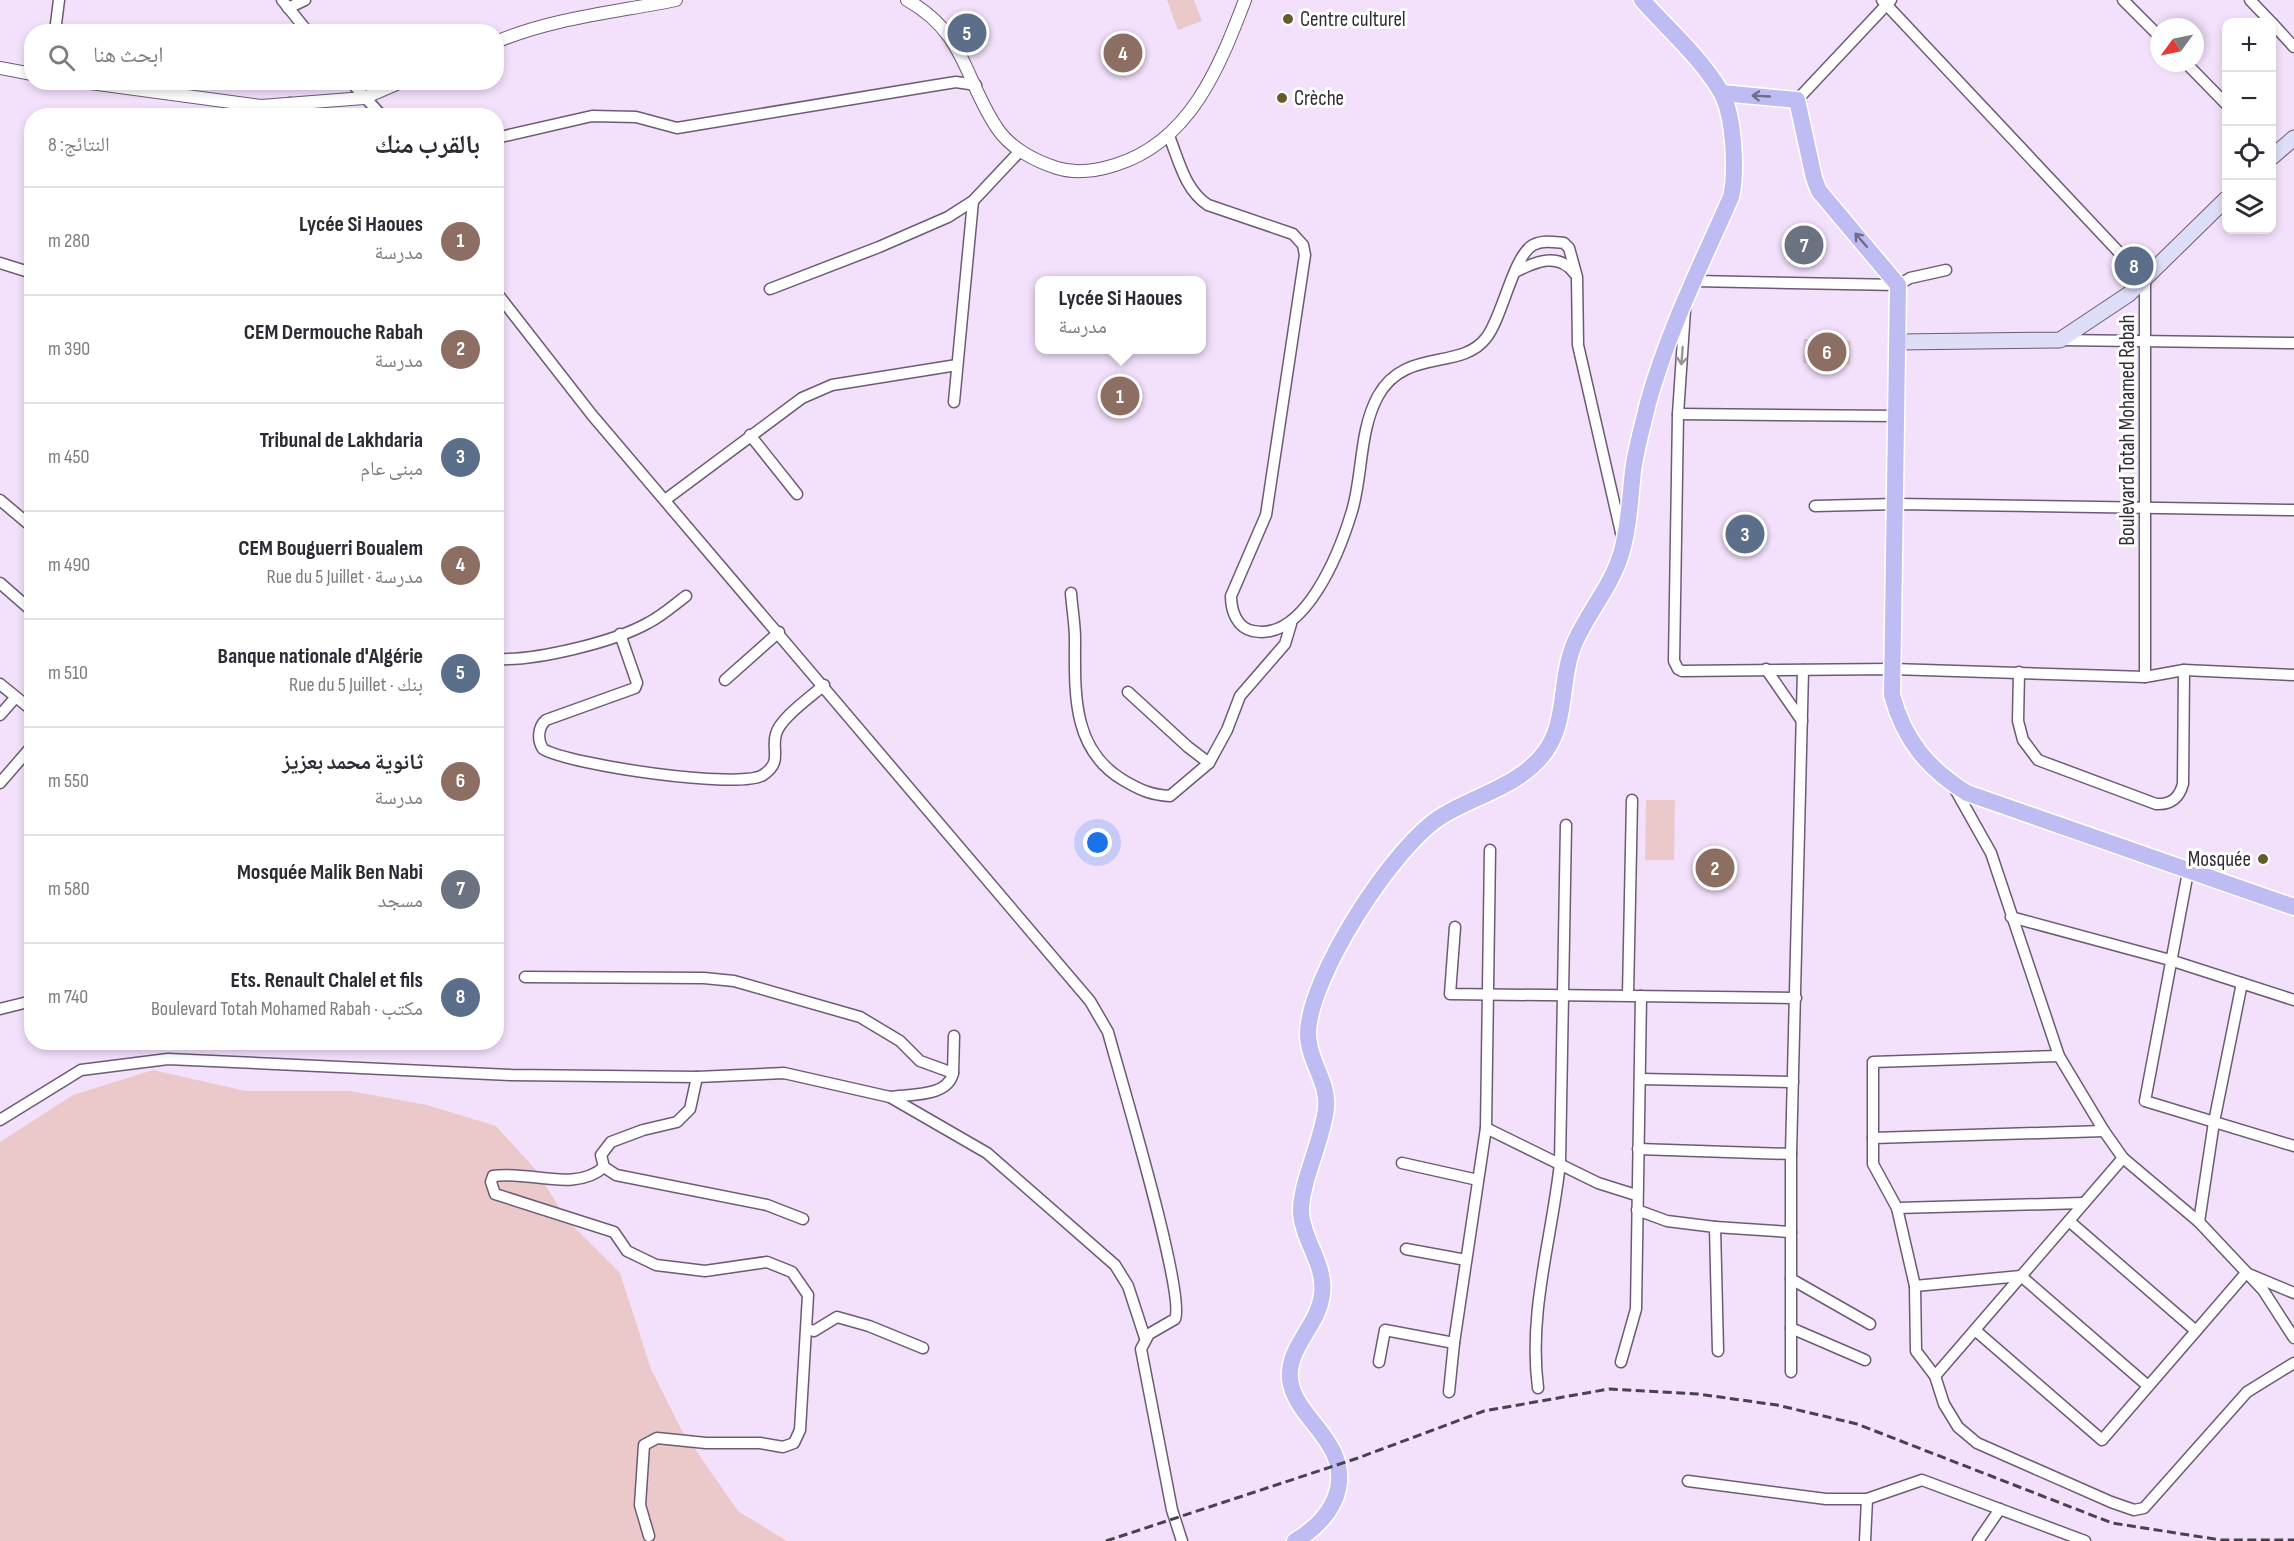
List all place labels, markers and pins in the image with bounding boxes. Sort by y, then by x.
place label: Centre culturel [1300,7,1406,32]
pin: 5 [948,10,986,56]
marker: Centre culturel [1281,12,1295,26]
pin: 4 [1104,31,1142,76]
place label: Crèche [1294,86,1344,111]
marker: Crèche [1275,91,1289,105]
pin: 7 [1784,222,1824,268]
pin: 8 [2114,244,2154,288]
pin: 6 [1808,330,1846,374]
pin: 1 [1100,374,1140,418]
pin: 3 [1726,512,1764,556]
pin: 2 [1696,846,1734,890]
place label: Mosquée [2188,847,2251,872]
marker: Mosquée [2256,852,2270,866]

